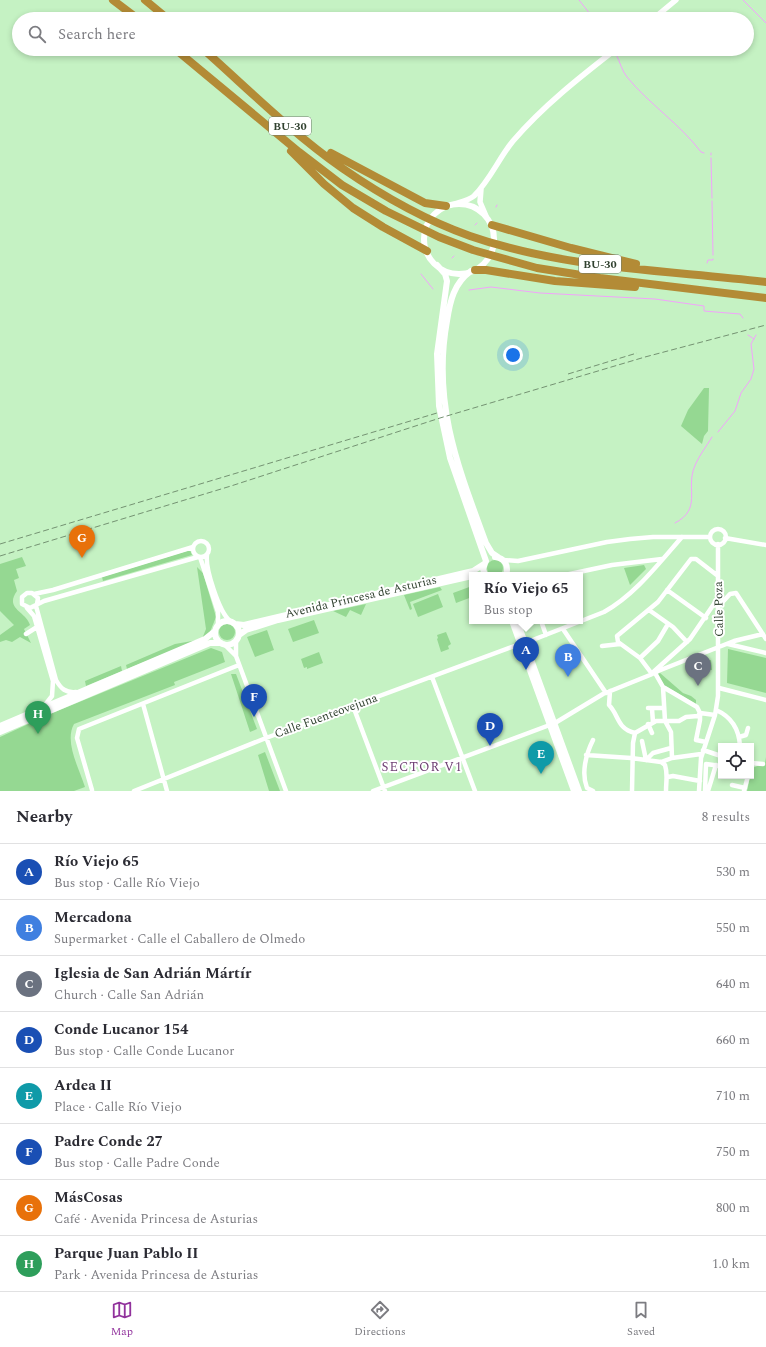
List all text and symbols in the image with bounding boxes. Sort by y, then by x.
search box [12,12,754,56]
icon: search [26,23,48,45]
text: Search here [58,23,136,46]
road number: BU-30 [269,117,311,135]
road number: BU-30 [579,255,621,273]
your location [503,345,523,365]
pin: G [69,525,95,558]
street label: Avenida Princesa de Asturias [283,570,439,624]
popup [469,572,583,624]
text: Río Viejo 65 [483,577,569,600]
street label: Calle Poza [709,581,729,637]
text: Bus stop [483,600,533,620]
pin: A [513,637,539,670]
pin: B [555,644,581,677]
pin: C [685,653,711,686]
pin: F [241,684,267,717]
street label: Calle Fuenteovejuna [272,688,380,743]
pin: H [25,701,51,734]
pin: D [477,713,503,746]
pin: E [528,741,554,774]
map controls [718,743,754,779]
button: locate [718,743,754,779]
district label: SECTOR V1 [382,757,462,777]
text: Nearby [16,804,72,830]
text: 8 results [702,807,750,827]
text: Río Viejo 65 [54,850,139,873]
text: A [24,862,34,882]
text: 530 m [716,862,750,882]
text: Bus stop · Calle Río Viejo [54,873,200,893]
text: Mercadona [54,906,132,929]
text: B [24,918,34,938]
text: 550 m [716,918,750,938]
text: Supermarket · Calle el Caballero de Olmedo [54,929,305,949]
text: Iglesia de San Adrián Mártír [54,962,251,985]
text: C [24,974,34,994]
text: 640 m [716,974,750,994]
text: Church · Calle San Adrián [54,985,204,1005]
text: Conde Lucanor 154 [54,1018,189,1041]
text: D [24,1030,34,1050]
text: 660 m [716,1030,750,1050]
text: Bus stop · Calle Conde Lucanor [54,1041,235,1061]
text: Ardea II [54,1074,112,1097]
text: E [25,1086,33,1106]
text: 710 m [716,1086,750,1106]
text: Place · Calle Río Viejo [54,1097,182,1117]
text: Padre Conde 27 [54,1130,163,1153]
text: F [25,1142,33,1162]
text: 750 m [716,1142,750,1162]
text: Bus stop · Calle Padre Conde [54,1153,220,1173]
text: MásCosas [54,1186,123,1209]
text: G [24,1198,34,1218]
text: 800 m [716,1198,750,1218]
text: Café · Avenida Princesa de Asturias [54,1209,258,1229]
text: Parque Juan Pablo II [54,1242,199,1265]
text: H [24,1254,34,1274]
text: 1.0 km [712,1254,750,1274]
text: Park · Avenida Princesa de Asturias [54,1265,258,1285]
tab: Map [111,1299,133,1340]
tab: Directions [354,1299,406,1340]
tab: Saved [627,1299,655,1340]

